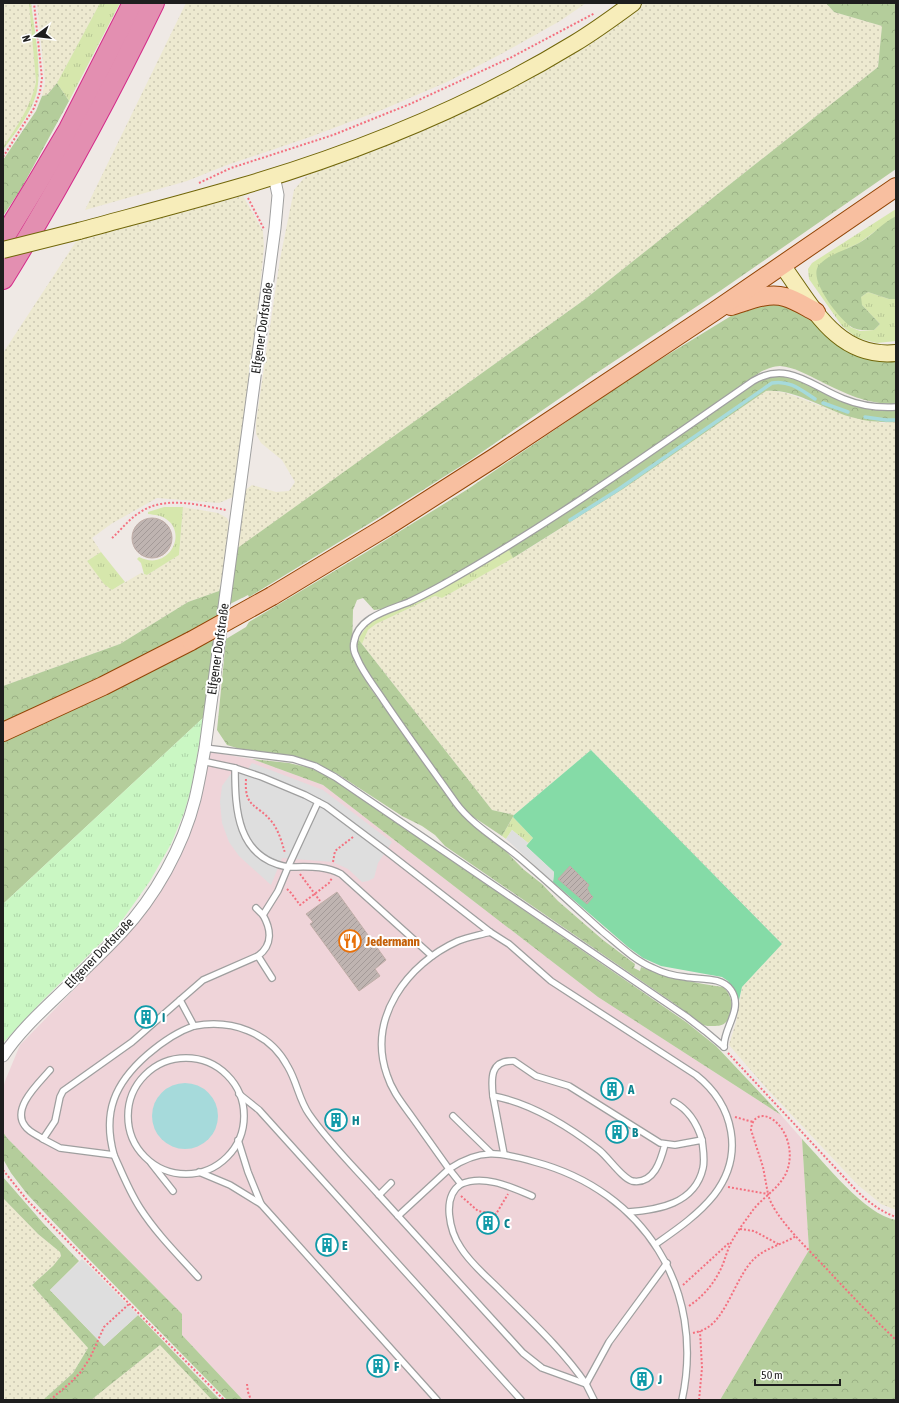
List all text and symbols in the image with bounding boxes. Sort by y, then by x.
north arrow [16,16,56,56]
text: N [20,34,33,43]
street label: Elfgener Dorfstraße [248,281,276,375]
street label: Elfgener Dorfstraße [204,602,232,696]
street label: Elfgener Dorfstraße [62,915,137,991]
restaurant icon: Jedermann [337,928,363,954]
place label: Jedermann [365,934,420,949]
building icon: I [133,1004,159,1030]
place label: I [162,1010,165,1025]
building icon: A [599,1076,625,1102]
place label: A [627,1082,635,1097]
building icon: H [323,1107,349,1133]
place label: H [352,1113,360,1128]
building icon: B [604,1119,630,1145]
place label: B [632,1125,639,1140]
building icon: C [475,1210,501,1236]
place label: C [504,1216,510,1231]
building icon: E [314,1232,340,1258]
place label: E [342,1238,348,1253]
building icon: F [365,1353,391,1379]
place label: F [394,1359,400,1374]
scale bar [755,1361,840,1387]
building icon: J [629,1366,655,1392]
text: 50 m [761,1368,783,1382]
place label: J [657,1372,662,1387]

